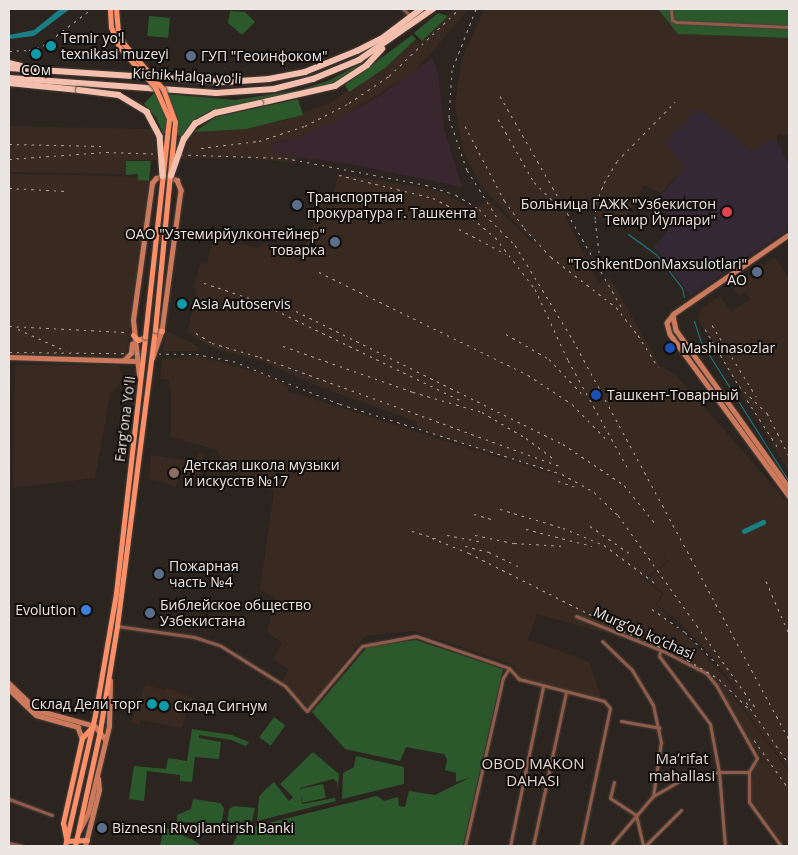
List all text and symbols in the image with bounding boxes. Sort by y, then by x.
place label: Temir yo'l texnikasi muzeyi [61,30,169,62]
marker: Temir yo'l texnikasi muzeyi [45,40,57,52]
marker: СОм [30,48,42,60]
place label: ГУП "Геоинфоком" [201,48,328,64]
marker: ГУП "Геоинфоком" [185,50,197,62]
place label: СОм [21,62,51,78]
street label: Kichik Halqa yo'li [132,65,242,87]
place label: Транспортная прокуратура г. Ташкента [307,189,476,222]
place label: Больница ГАЖК "Узбекистон Темир Йуллари" [521,196,716,228]
marker: Транспортная прокуратура г. Ташкента [291,199,303,211]
marker: Больница ГАЖК "Узбекистон Темир Йуллари" [720,205,734,219]
place label: ОАО "Узтемирйулконтейнер" товарка [125,226,325,258]
marker: ОАО "Узтемирйулконтейнер" товарка [329,236,341,248]
place label: "ToshkentDonMaxsulotlari" AO [568,256,747,288]
marker: "ToshkentDonMaxsulotlari" AO [751,266,763,278]
place label: Asia Autoservis [192,296,291,312]
marker: Asia Autoservis [176,298,188,310]
place label: Mashinasozlar [681,340,775,356]
marker: Mashinasozlar [663,341,677,355]
street label: Farg'ona Yo'li [111,375,139,463]
place label: Ташкент-Товарный [607,387,739,403]
marker: Ташкент-Товарный [589,388,603,402]
place label: Детская школа музыки и искусств №17 [184,457,340,490]
marker: Детская школа музыки и искусств №17 [168,467,180,479]
place label: Пожарная часть №4 [169,558,239,590]
marker: Пожарная часть №4 [153,568,165,580]
place label: Библейское общество Узбекистана [160,597,311,630]
place label: Evolution [15,602,76,618]
street label: Murg’ob ko’chasi [591,603,697,663]
marker: Evolution [80,604,92,616]
marker: Библейское общество Узбекистана [144,607,156,619]
place label: Склад Дели торг [31,696,142,712]
marker: Склад Дели торг [146,698,158,710]
place label: Склад Сигнум [174,698,267,714]
marker: Склад Сигнум [158,700,170,712]
district label: Maʼrifat mahallasi [643,749,721,784]
district label: OBOD MAKON DAHASI [475,754,591,789]
place label: Biznesni Rivojlantirish Banki [112,820,294,836]
marker: Biznesni Rivojlantirish Banki [96,822,108,834]

